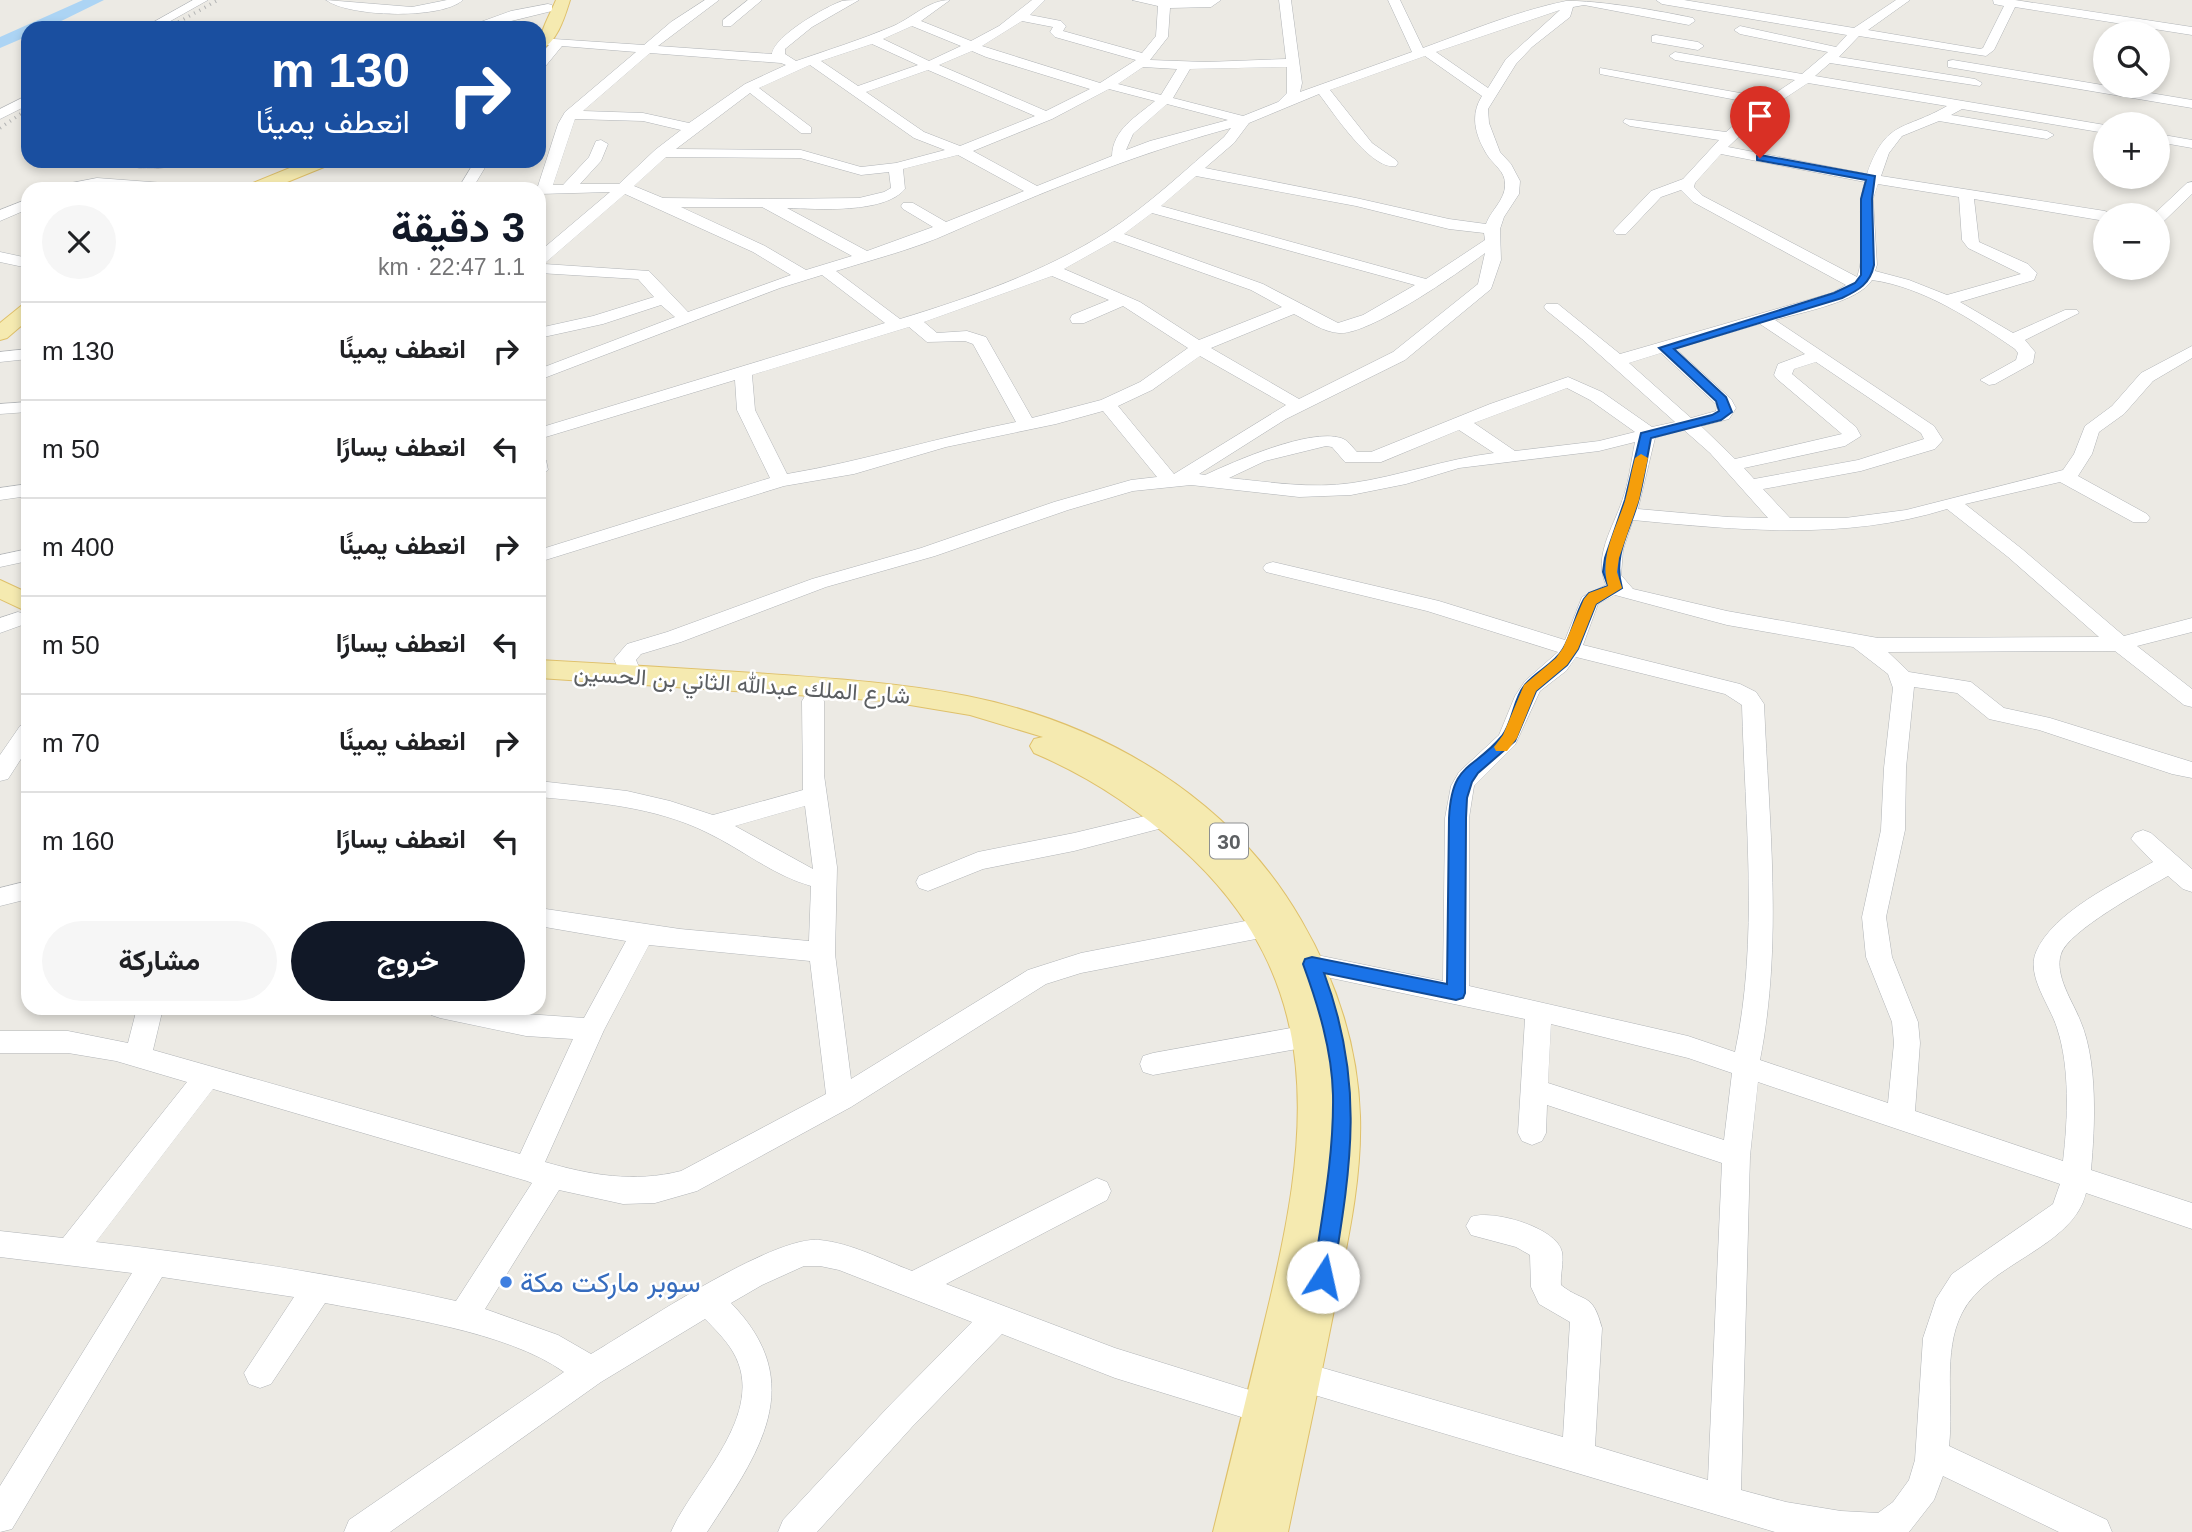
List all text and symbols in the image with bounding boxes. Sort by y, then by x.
map controls [2093,21,2170,280]
button: search [2093,21,2170,98]
text: 130 m [271,43,410,97]
icon: right [434,49,525,140]
pin [1730,86,1790,158]
icon: arrive [1741,97,1779,135]
text: انعطف يمينًا [256,104,410,140]
button: + [2093,112,2170,189]
button: − [2093,203,2170,280]
text: 3 دقيقة [391,204,525,251]
button: close [42,205,116,279]
text: 1.1 km · 22:47 [378,254,525,280]
icon: right [487,332,525,370]
text: انعطف يمينًا [339,334,466,364]
text: 130 m [42,336,114,366]
icon: left [487,430,525,468]
text: انعطف يسارًا [336,432,466,462]
text: 50 m [42,434,100,464]
icon: right [487,528,525,566]
text: انعطف يمينًا [339,530,466,560]
text: 400 m [42,532,114,562]
icon: left [487,626,525,664]
text: انعطف يسارًا [336,628,466,658]
text: 50 m [42,630,100,660]
street label: شارع الملك عبدالله الثاني بن الحسين [573,659,911,715]
icon: right [487,724,525,762]
text: انعطف يمينًا [339,726,466,756]
text: 70 m [42,728,100,758]
icon: left [487,822,525,860]
text: انعطف يسارًا [336,824,466,854]
road number: 30 [1210,824,1248,858]
text: 160 m [42,826,114,856]
button: مشاركة [42,921,277,1001]
button: خروج [291,921,525,1001]
position arrow [1286,1240,1360,1314]
place label: سوبر ماركت مكة [520,1267,701,1300]
marker: سوبر ماركت مكة [498,1274,514,1290]

